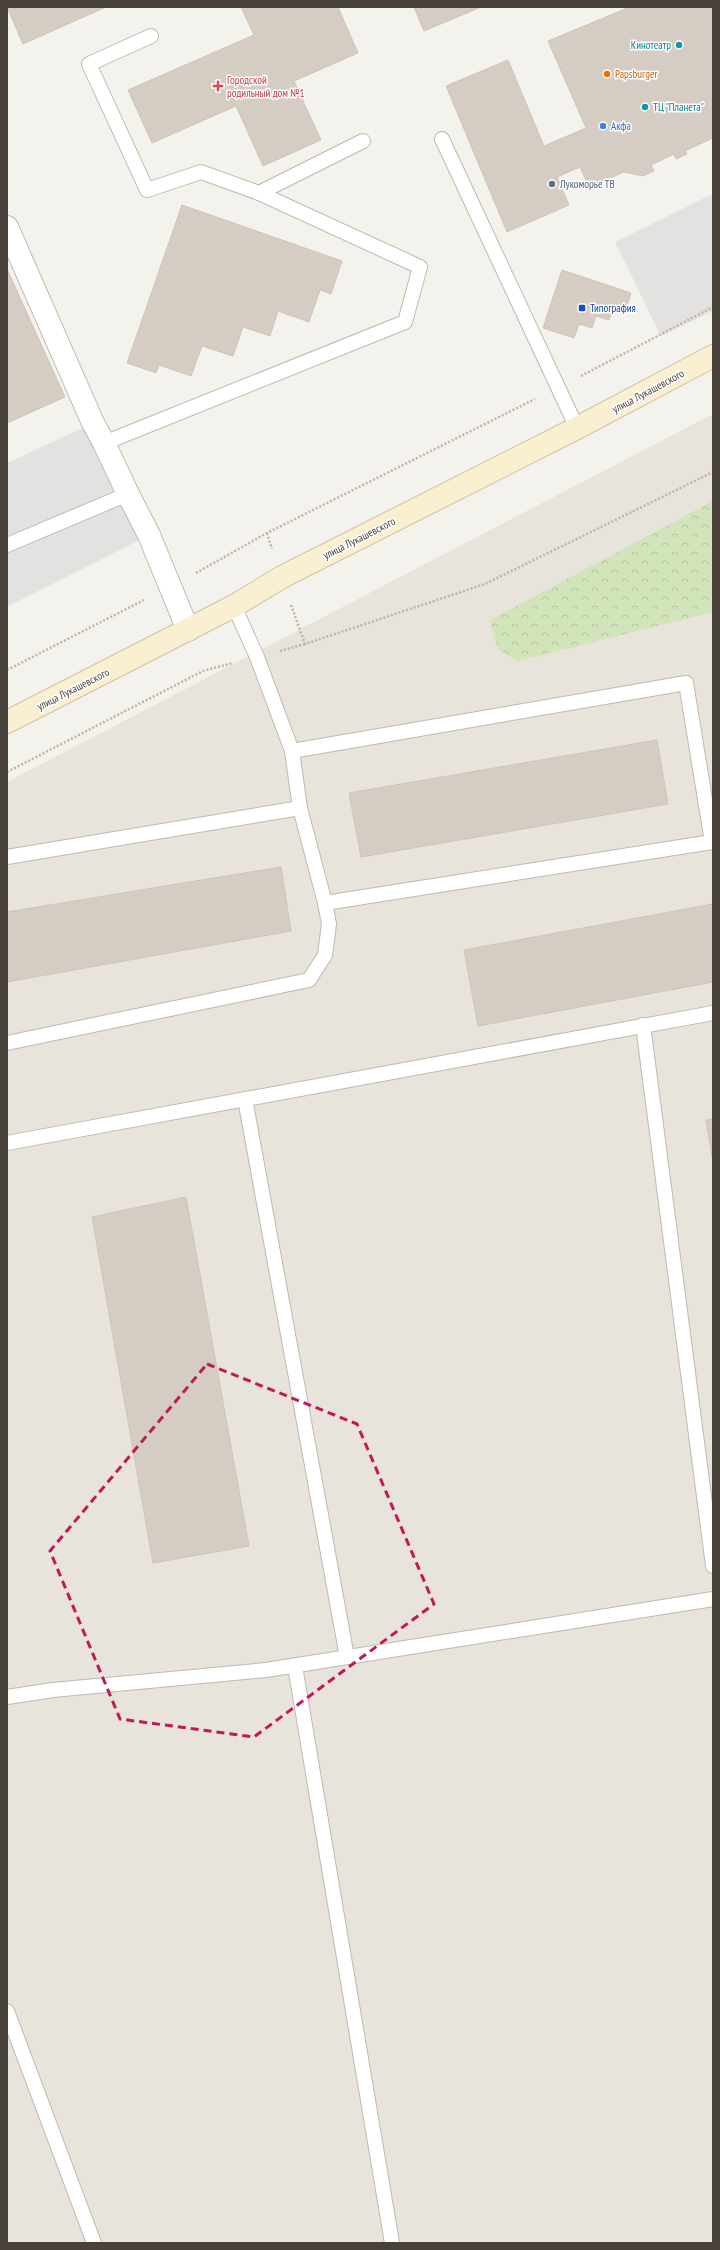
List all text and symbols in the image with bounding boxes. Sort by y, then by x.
place label: Кинотеатр [631,38,671,52]
marker: Кинотеатр [674,40,684,50]
place label: Papsburger [615,67,657,81]
marker: Papsburger [602,69,612,79]
place label: Городской родильный дом №1 [227,73,304,100]
marker: Городской родильный дом №1 [212,80,224,92]
place label: ТЦ "Планета" [653,100,704,114]
marker: ТЦ "Планета" [640,102,650,112]
place label: Акфа [611,119,631,133]
marker: Акфа [598,121,608,131]
place label: Лукоморье ТВ [559,177,615,191]
marker: Лукоморье ТВ [547,179,557,189]
place label: Типография [590,301,636,315]
marker: Типография [577,303,587,313]
street label: улица Лукашевского [610,366,687,416]
street label: улица Лукашевского [320,514,398,562]
street label: улица Лукашевского [34,665,112,713]

